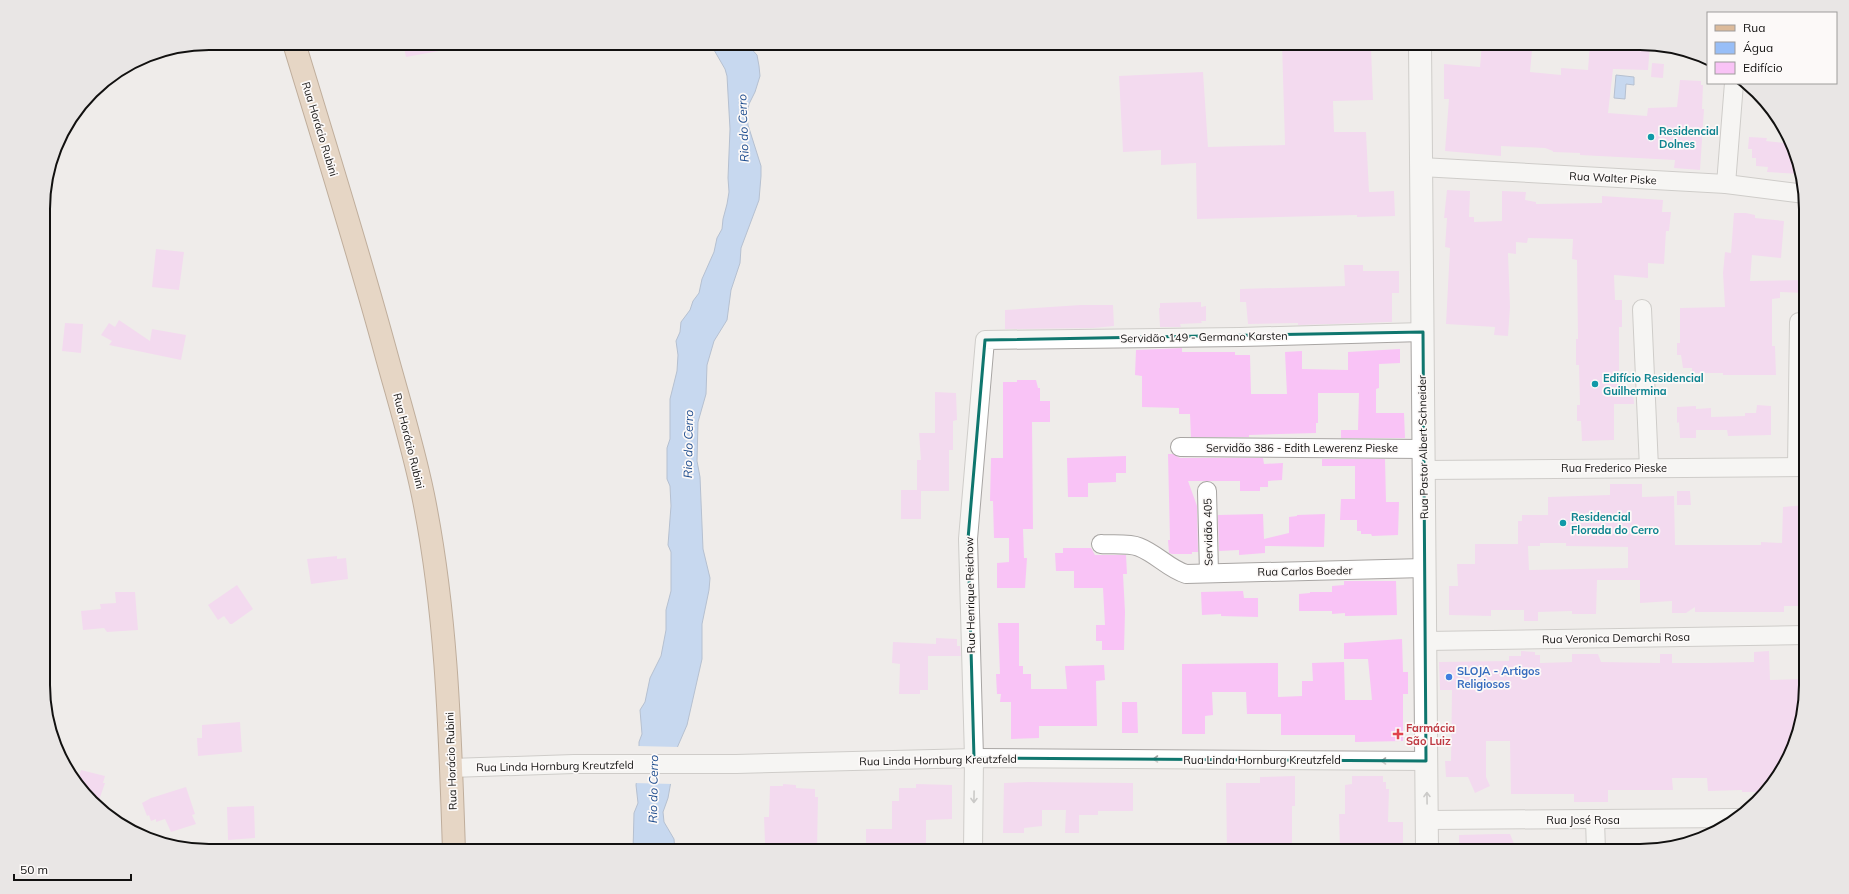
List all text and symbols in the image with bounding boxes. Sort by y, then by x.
legend [1707,12,1837,84]
text: Rua [1743,20,1765,35]
text: Água [1743,40,1773,55]
text: Edifício [1743,60,1783,75]
street label: Rua Horácio Rubini [299,80,341,178]
water label: Rio do Cerro [734,94,752,162]
place label: Residencial Dolnes [1659,124,1719,151]
marker: Residencial Dolnes [1646,132,1656,142]
street label: Rua Walter Piske [1569,169,1657,187]
street label: Servidão 149 - Germano Karsten [1120,329,1288,345]
place label: Edifício Residencial Guilhermina [1603,371,1704,398]
street label: Rua Pastor Albert Schneider [1415,375,1431,519]
marker: Edifício Residencial Guilhermina [1590,379,1600,389]
street label: Rua Horácio Rubini [390,392,428,490]
water label: Rio do Cerro [680,410,696,478]
street label: Servidão 386 - Edith Lewerenz Pieske [1206,441,1398,455]
street label: Rua Frederico Pieske [1561,461,1667,475]
street label: Servidão 405 [1200,498,1216,566]
place label: Residencial Florada do Cerro [1571,510,1659,537]
marker: Residencial Florada do Cerro [1558,518,1568,528]
street label: Rua Henrique Reichow [962,536,978,653]
street label: Rua Carlos Boeder [1257,563,1353,579]
street label: Rua Veronica Demarchi Rosa [1542,630,1690,646]
place label: SLOJA - Artigos Religiosos [1457,664,1540,691]
marker: SLOJA - Artigos Religiosos [1444,672,1454,682]
street label: Rua Horácio Rubini [442,712,460,810]
place label: Farmácia São Luiz [1406,721,1455,748]
marker: Farmácia São Luiz [1393,729,1403,739]
street label: Rua Linda Hornburg Kreutzfeld [859,752,1017,768]
street label: Rua Linda Hornburg Kreutzfeld [1183,753,1341,767]
water label: Rio do Cerro [645,755,661,823]
one-way arrow [1153,755,1166,763]
one-way arrow [1381,757,1394,765]
street label: Rua Linda Hornburg Kreutzfeld [476,758,634,774]
one-way arrow [970,790,978,803]
one-way arrow [1423,792,1431,805]
street label: Rua José Rosa [1546,813,1620,827]
scale bar [14,856,131,882]
text: 50 m [20,862,48,877]

